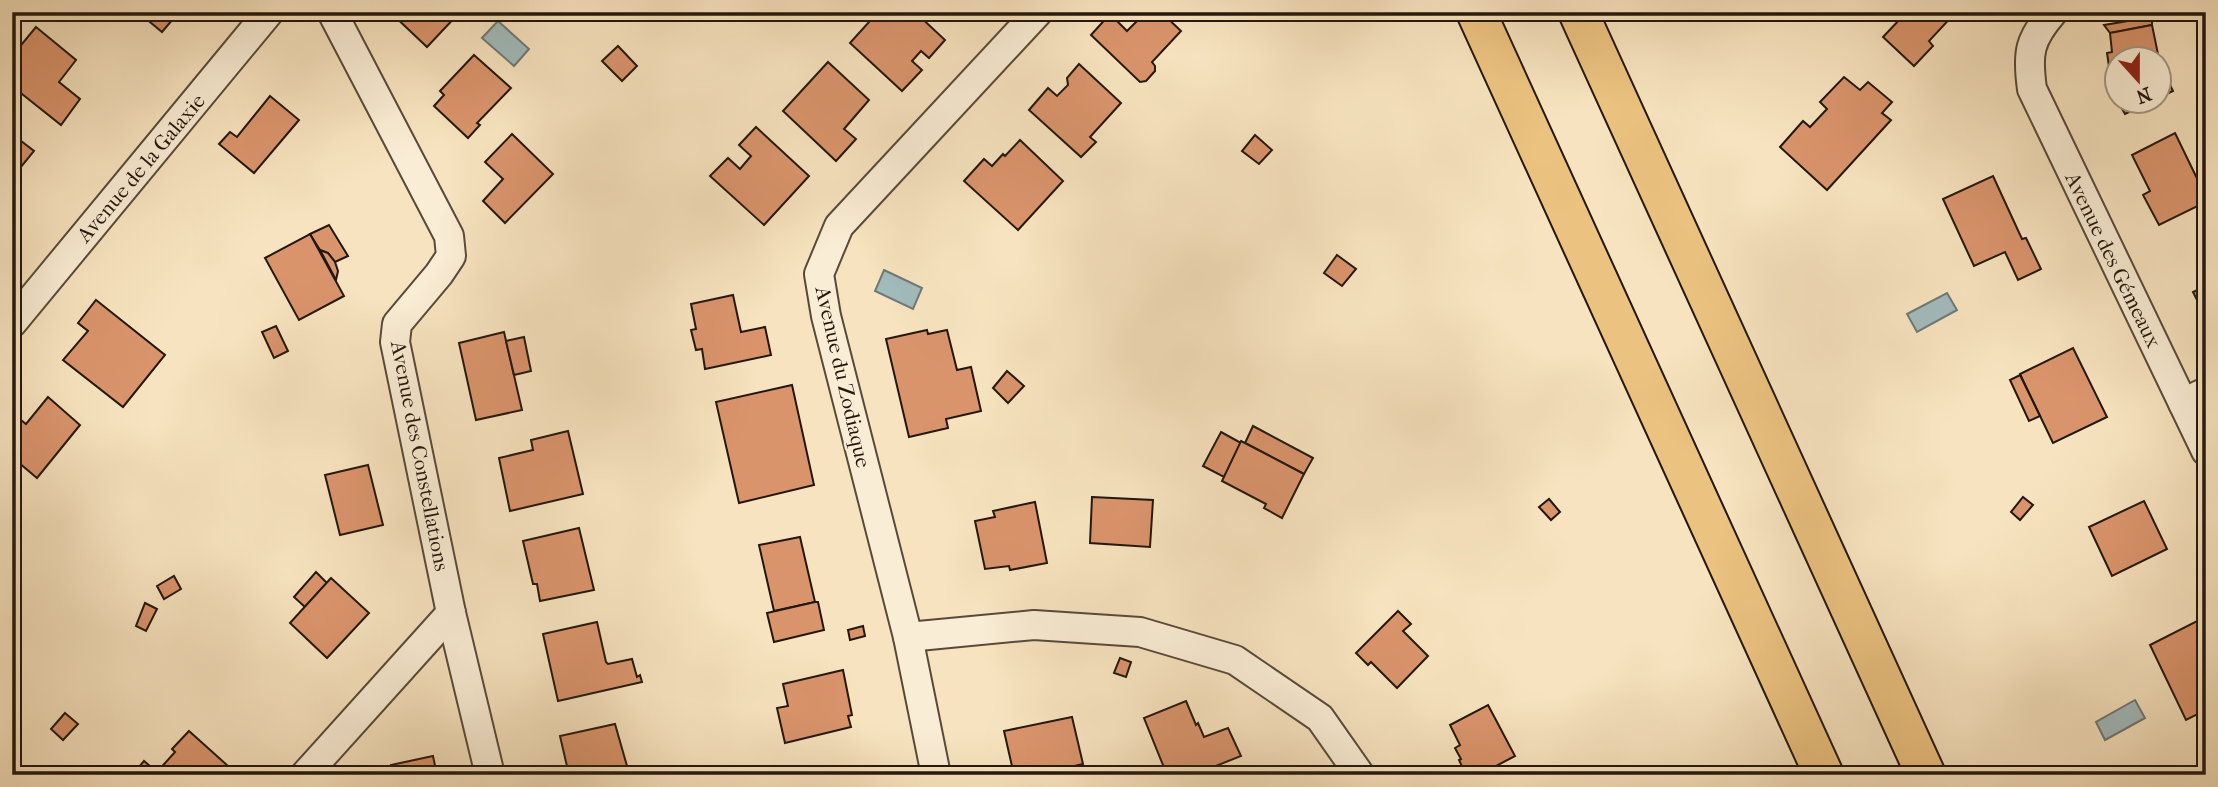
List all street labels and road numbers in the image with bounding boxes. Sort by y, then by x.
street label: Avenue de la Galaxie [71,89,210,248]
street label: Avenue des Gémeaux [2060,168,2166,352]
street label: Avenue du Zodiaque [810,283,876,470]
street label: Avenue des Constellations [386,338,454,573]

